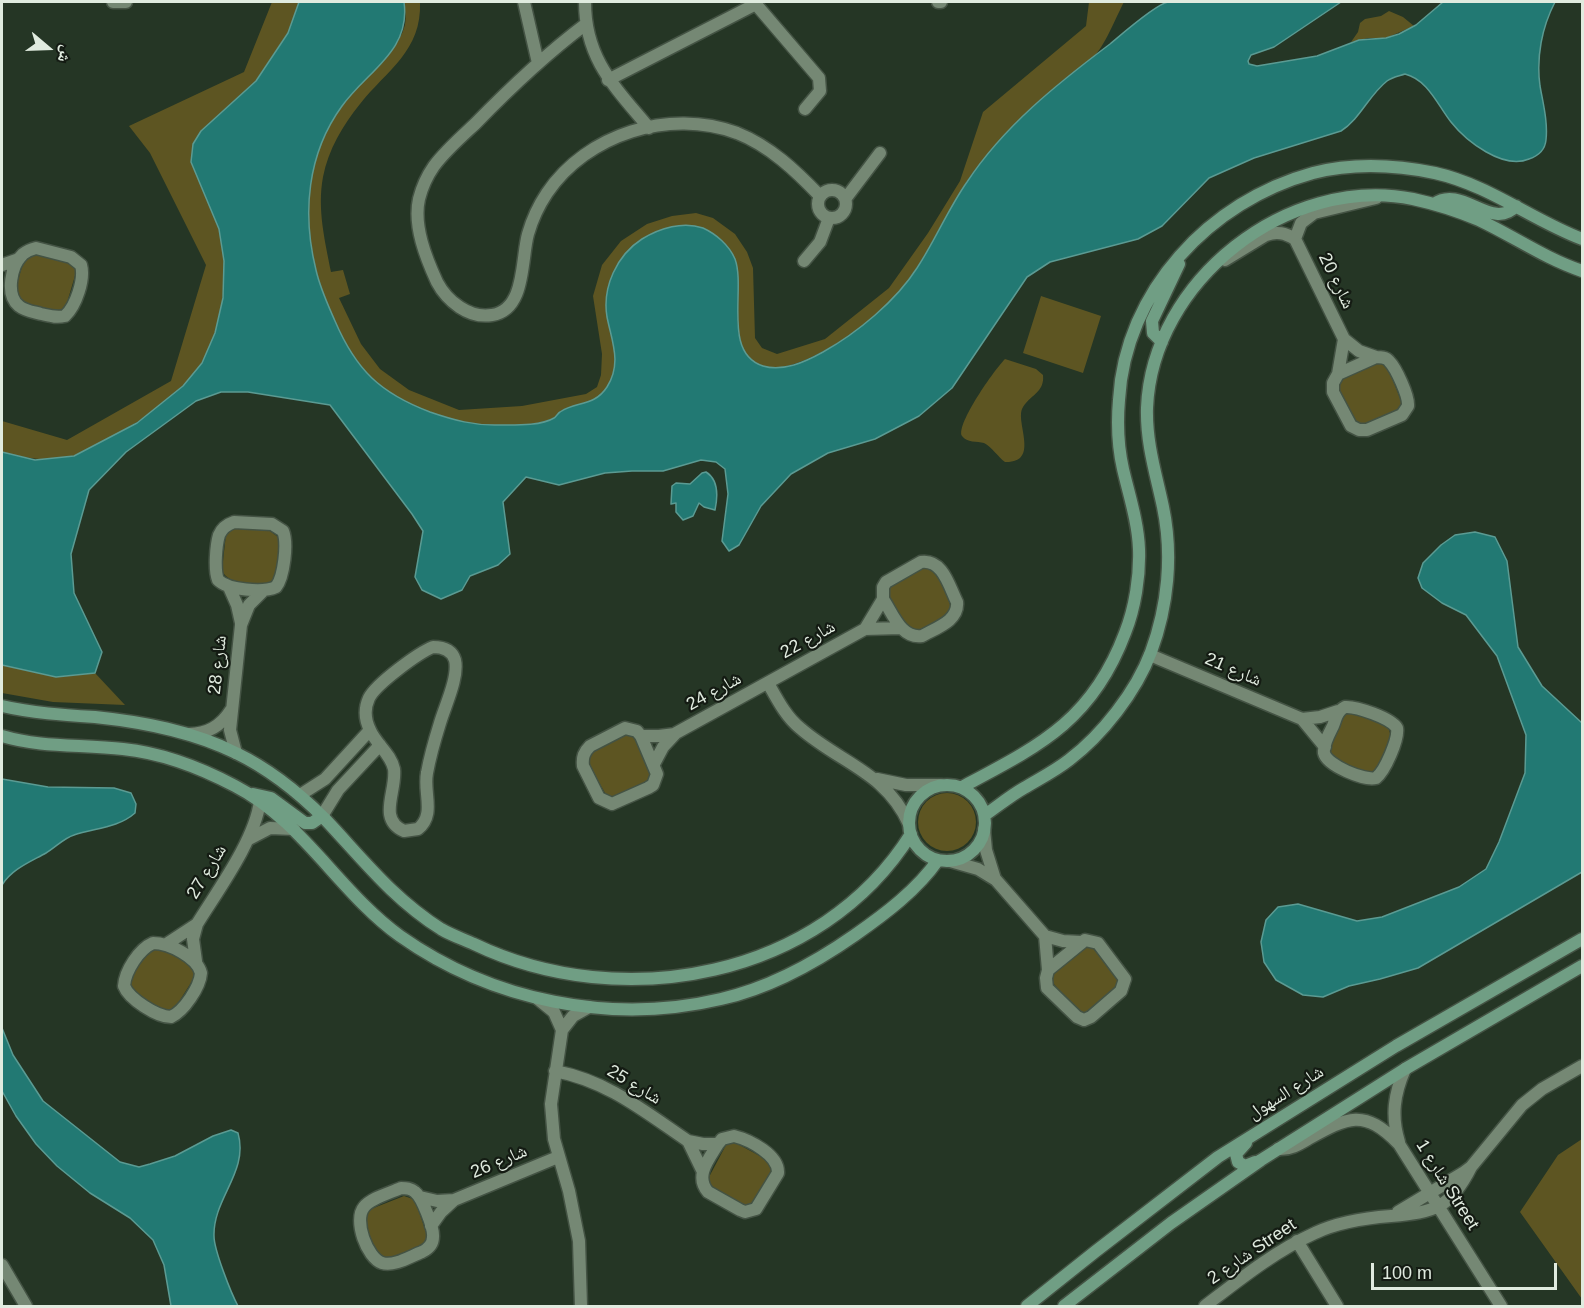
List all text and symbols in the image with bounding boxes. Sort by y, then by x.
north arrow [18,18,78,78]
text: ش [55,43,76,65]
street label: شارع 20 [1313,250,1359,312]
street label: شارع 22 [777,616,839,664]
street label: شارع 28 [204,634,232,696]
street label: شارع 21 [1202,648,1264,692]
street label: شارع 24 [683,668,745,716]
street label: شارع 27 [182,841,232,903]
street label: شارع 25 [603,1060,665,1110]
street label: شارع السهول [1244,1061,1328,1125]
street label: شارع 1 Street [1411,1136,1483,1234]
street label: شارع 26 [468,1140,530,1184]
street label: شارع 2 Street [1204,1214,1300,1290]
scale bar [1374,1251,1560,1289]
text: 100 m [1382,1263,1432,1283]

